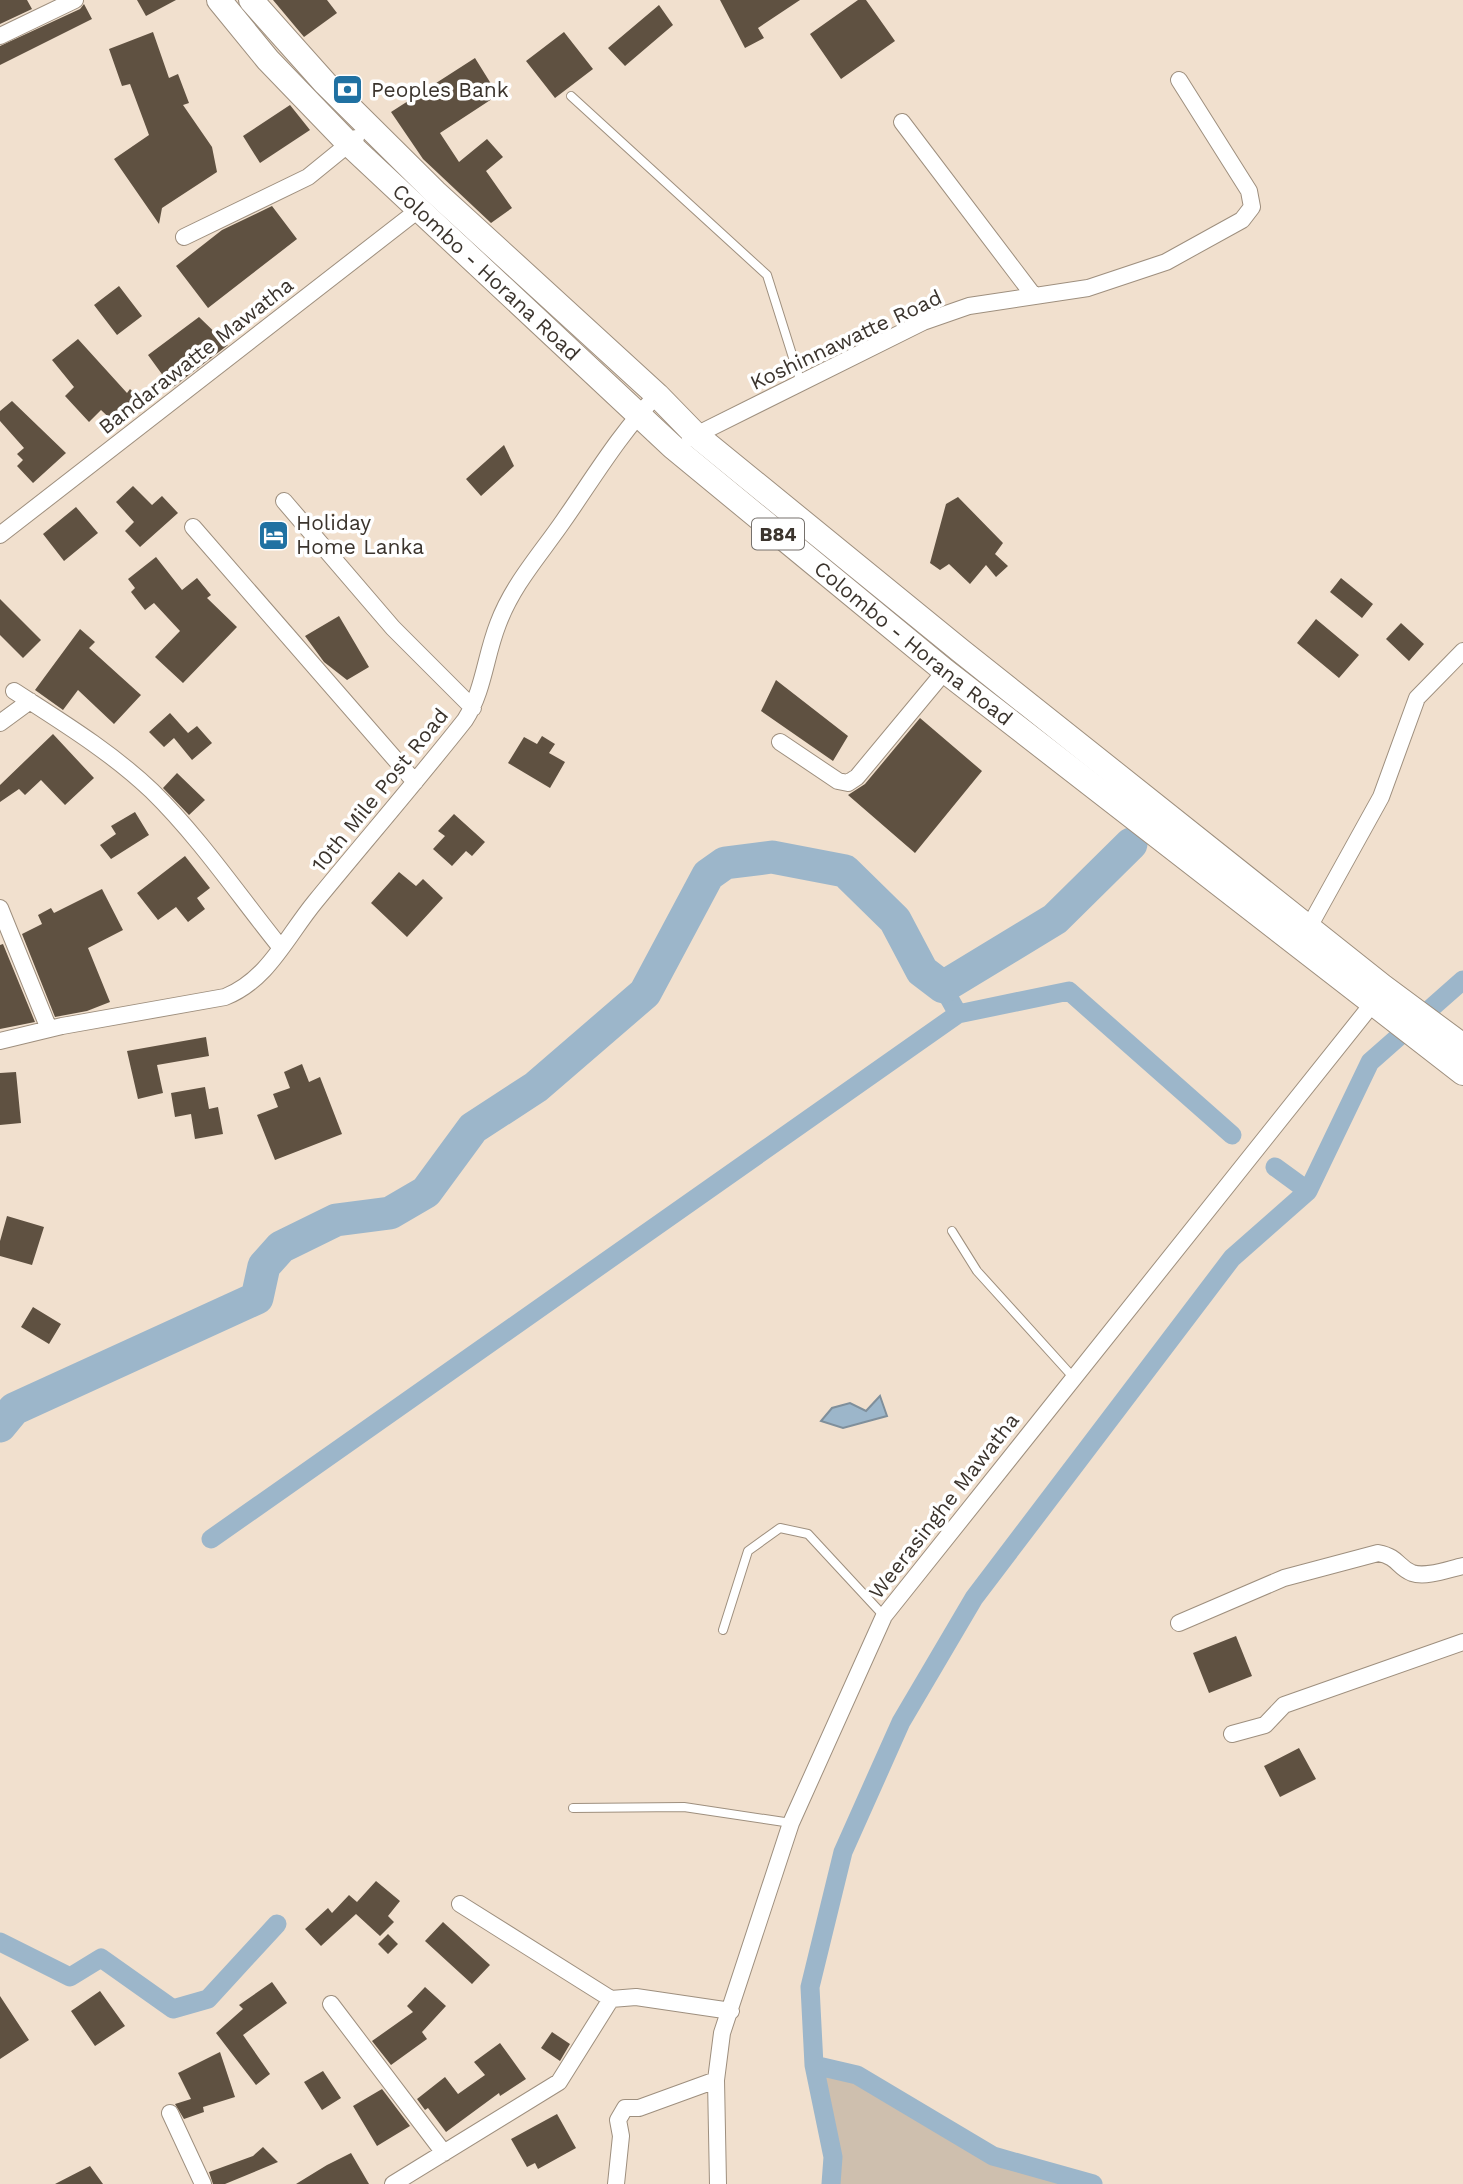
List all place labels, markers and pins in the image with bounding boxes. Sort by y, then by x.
bank icon: Peoples Bank [331,73,365,107]
place label: Peoples Bank [371,77,509,102]
place label: Holiday Home Lanka [296,510,424,559]
hotel icon: Holiday Home Lanka [256,518,290,552]

